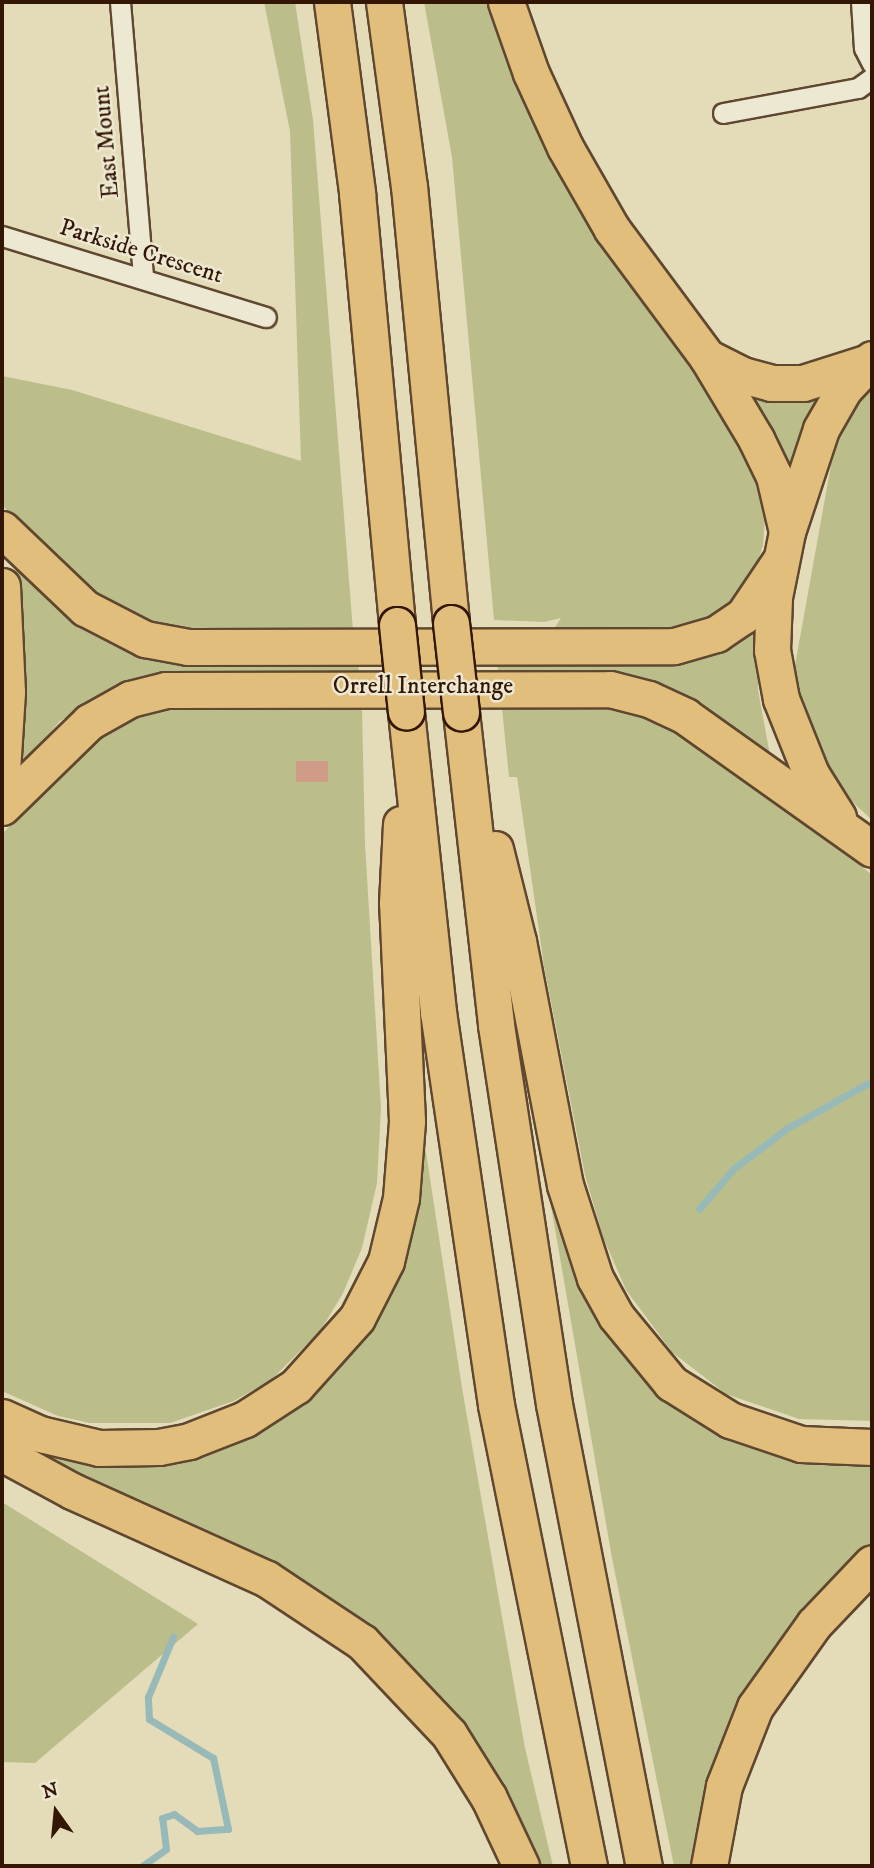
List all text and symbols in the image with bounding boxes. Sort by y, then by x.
street label: East Mount [88,84,126,200]
street label: Parkside Crescent [56,213,226,291]
street label: Orrell Interchange [333,673,513,701]
north arrow [21,1777,91,1847]
text: N [40,1778,61,1804]

